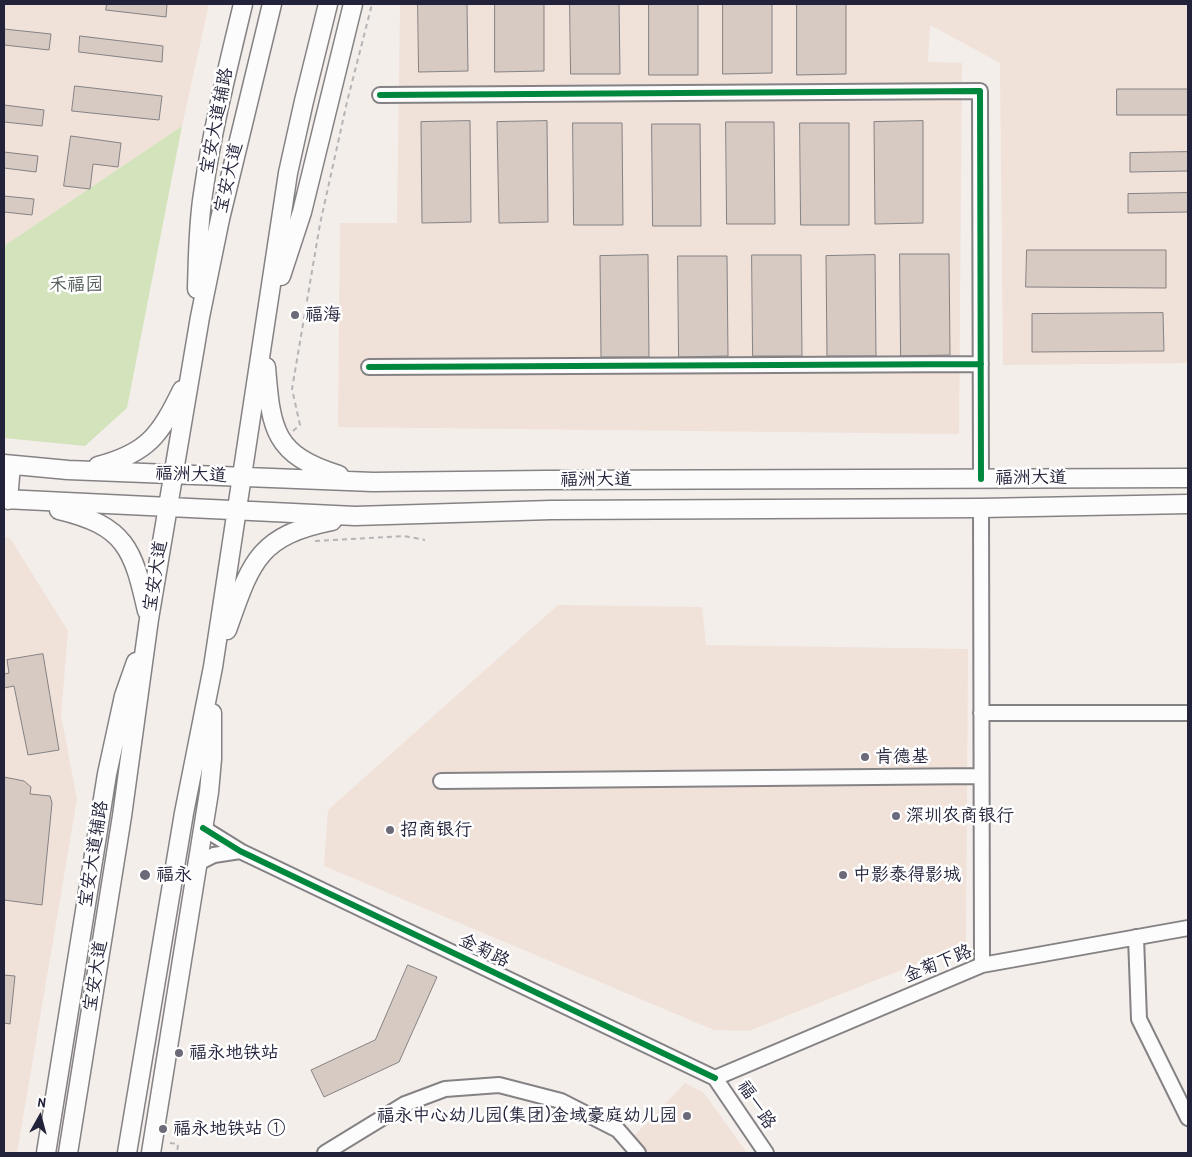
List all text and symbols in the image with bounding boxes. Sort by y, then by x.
street label: 宝安大道辅路 [196,66,238,176]
street label: 宝安大道 [210,140,248,216]
park label: 禾福园 [49,274,103,296]
place label: 福海 [305,304,341,326]
marker: 福海 [289,309,301,321]
street label: 福洲大道 [155,463,227,487]
street label: 福洲大道 [995,467,1067,489]
street label: 福洲大道 [560,469,632,491]
street label: 宝安大道 [140,539,172,613]
place label: 肯德基 [875,746,929,768]
marker: 肯德基 [859,751,871,763]
street label: 宝安大道辅路 [75,799,113,909]
place label: 深圳农商银行 [906,805,1014,827]
marker: 深圳农商银行 [890,810,902,822]
place label: 招商银行 [400,819,472,841]
marker: 招商银行 [384,824,396,836]
place label: 福永 [156,864,192,886]
place label: 中影泰得影城 [853,864,961,886]
marker: 福永 [138,868,152,882]
marker: 中影泰得影城 [837,869,849,881]
street label: 金菊路 [455,929,513,973]
street label: 宝安大道 [80,939,112,1013]
street label: 金菊下路 [901,941,975,987]
place label: 福永地铁站 [189,1042,279,1064]
marker: 福永地铁站 [173,1047,185,1059]
street label: 福一路 [732,1077,780,1133]
north arrow [15,1092,65,1142]
text: N [37,1092,47,1111]
place label: 福永中心幼儿园(集团)金域豪庭幼儿园 [376,1105,677,1127]
marker: 福永中心幼儿园(集团)金域豪庭幼儿园 [681,1110,693,1122]
place label: 福永地铁站 ① [173,1118,285,1140]
marker: 福永地铁站 ① [157,1123,169,1135]

